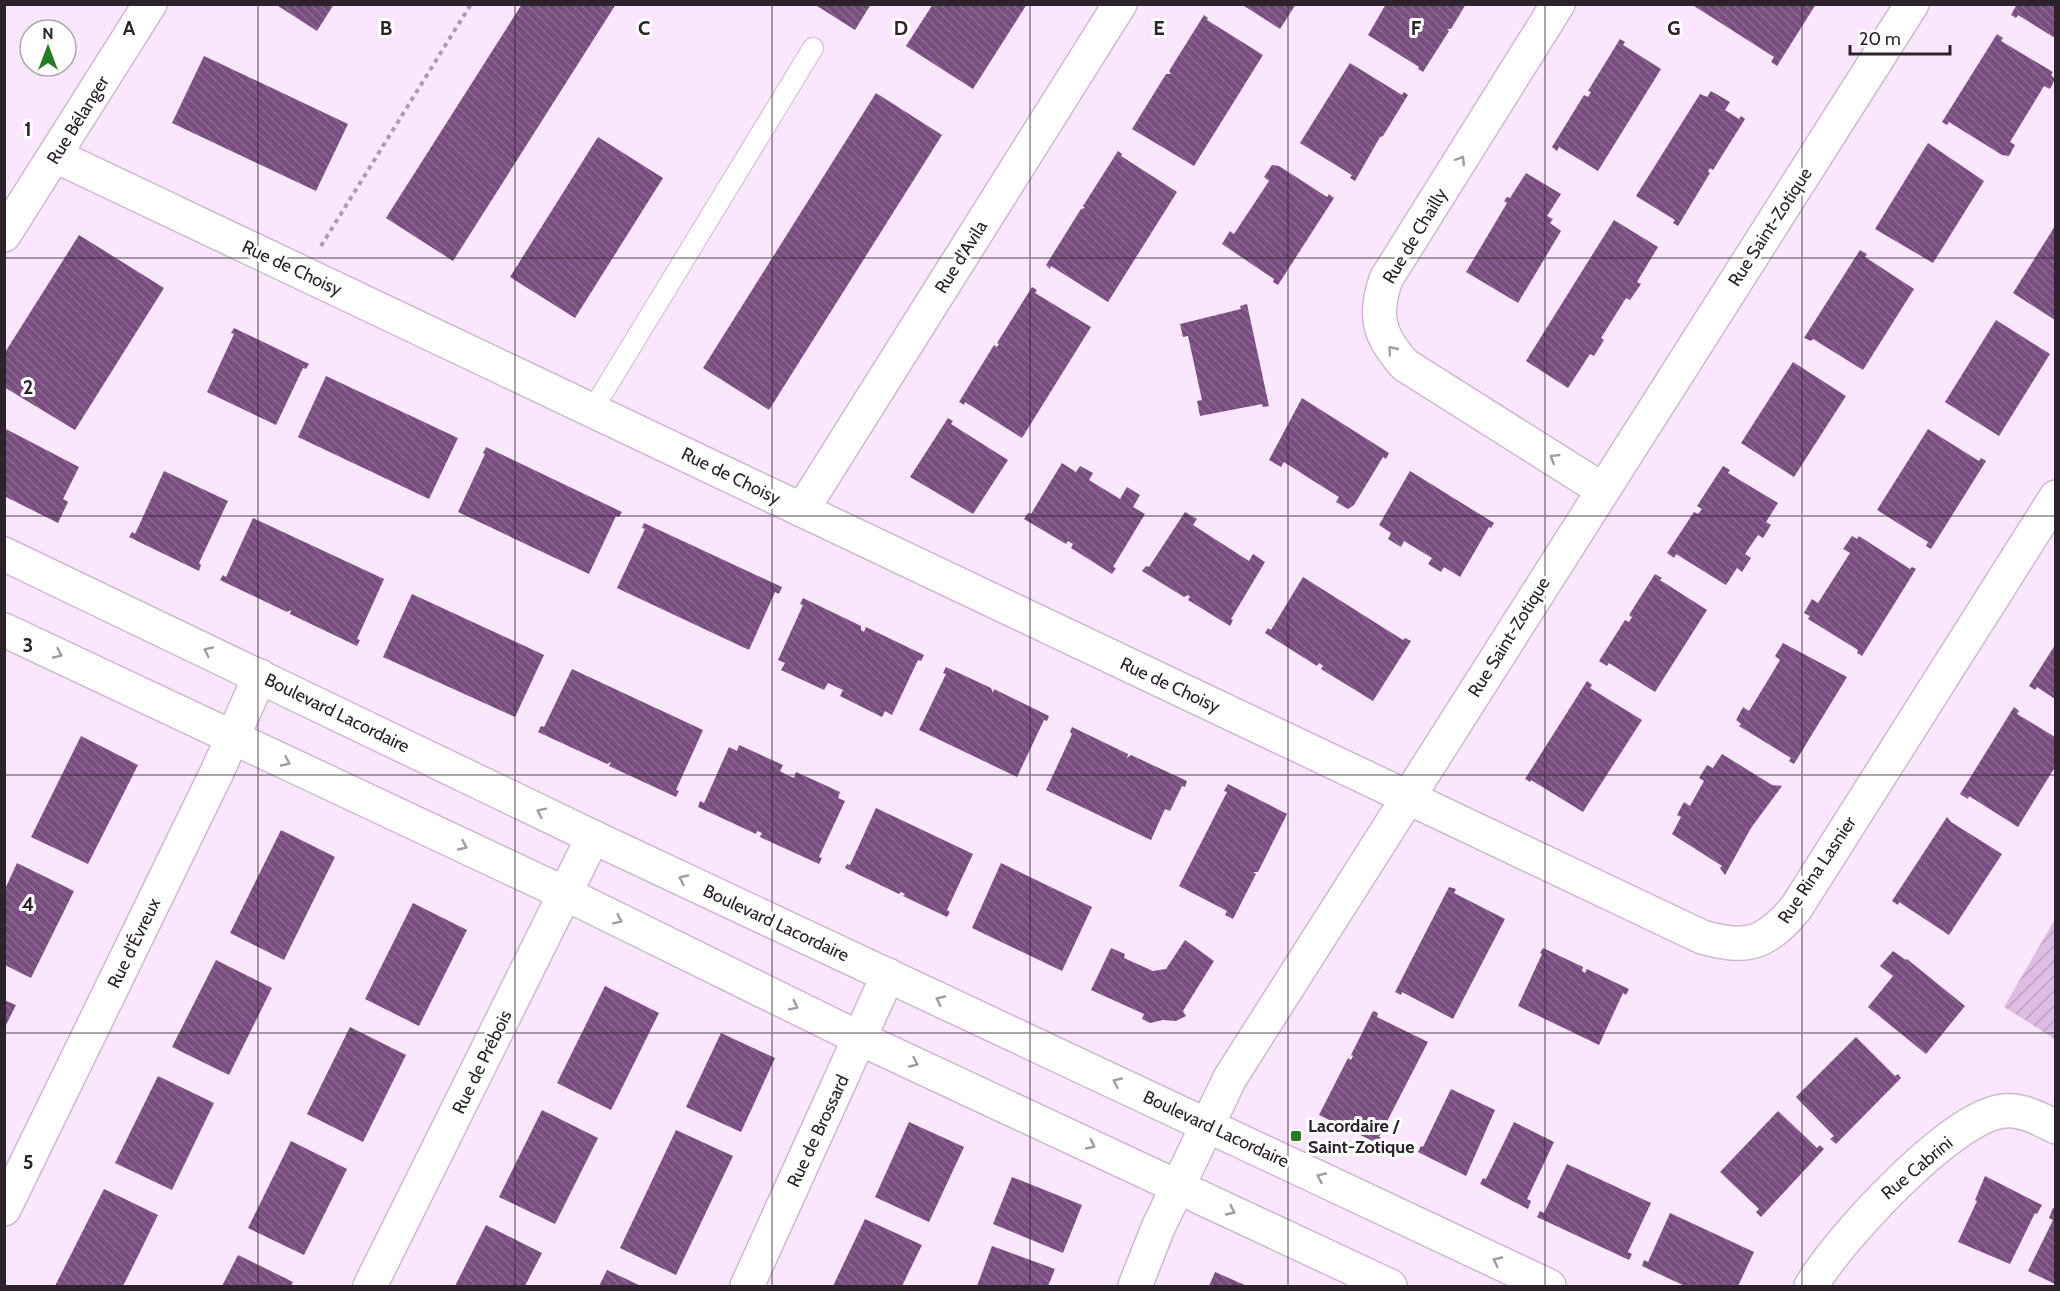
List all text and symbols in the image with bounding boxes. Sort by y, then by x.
text: A [123,16,136,40]
text: B [380,16,392,40]
text: C [638,16,650,40]
text: D [894,16,908,40]
text: E [1153,16,1165,40]
text: F [1411,16,1422,40]
text: G [1667,16,1681,40]
north arrow [18,18,78,78]
scale bar [1850,18,1950,56]
text: N [42,24,54,43]
text: 20 m [1859,28,1901,50]
street label: Rue Bélanger [42,71,114,168]
text: 1 [24,117,32,141]
one-way arrow [1453,156,1465,166]
street label: Rue Saint-Zotique [1723,163,1817,291]
street label: Rue de Chailly [1378,184,1452,288]
street label: Rue d'Avila [930,216,992,297]
street label: Rue de Choisy [239,235,345,301]
one-way arrow [1389,346,1400,357]
text: 2 [23,375,33,399]
street label: Rue de Choisy [678,443,784,509]
one-way arrow [1549,454,1560,465]
street label: Rue Saint-Zotique [1463,573,1555,701]
text: 3 [23,633,33,657]
one-way arrow [51,646,62,658]
one-way arrow [203,646,214,658]
street label: Rue de Choisy [1117,652,1223,718]
street label: Boulevard Lacordaire [261,668,413,758]
one-way arrow [280,755,291,767]
one-way arrow [536,807,547,819]
street label: Rue Rina Lasnier [1773,812,1861,928]
one-way arrow [456,838,467,850]
one-way arrow [679,875,690,887]
street label: Boulevard Lacordaire [700,880,852,966]
text: 4 [22,892,34,916]
street label: Rue d'Évreux [103,894,165,992]
one-way arrow [612,913,623,924]
one-way arrow [936,995,947,1007]
one-way arrow [787,998,798,1010]
street label: Rue de Prébois [447,1007,517,1117]
one-way arrow [908,1056,919,1068]
street label: Rue de Brossard [782,1071,854,1191]
one-way arrow [1112,1078,1123,1090]
street label: Boulevard Lacordaire [1140,1086,1292,1172]
place label: Lacordaire / Saint-Zotique [1308,1115,1415,1158]
marker: Lacordaire / Saint-Zotique [1289,1129,1303,1143]
street label: Rue Cabrini [1877,1132,1957,1204]
one-way arrow [1085,1138,1096,1150]
text: 5 [23,1150,33,1174]
one-way arrow [1316,1173,1327,1185]
one-way arrow [1225,1204,1236,1216]
one-way arrow [1492,1257,1503,1269]

